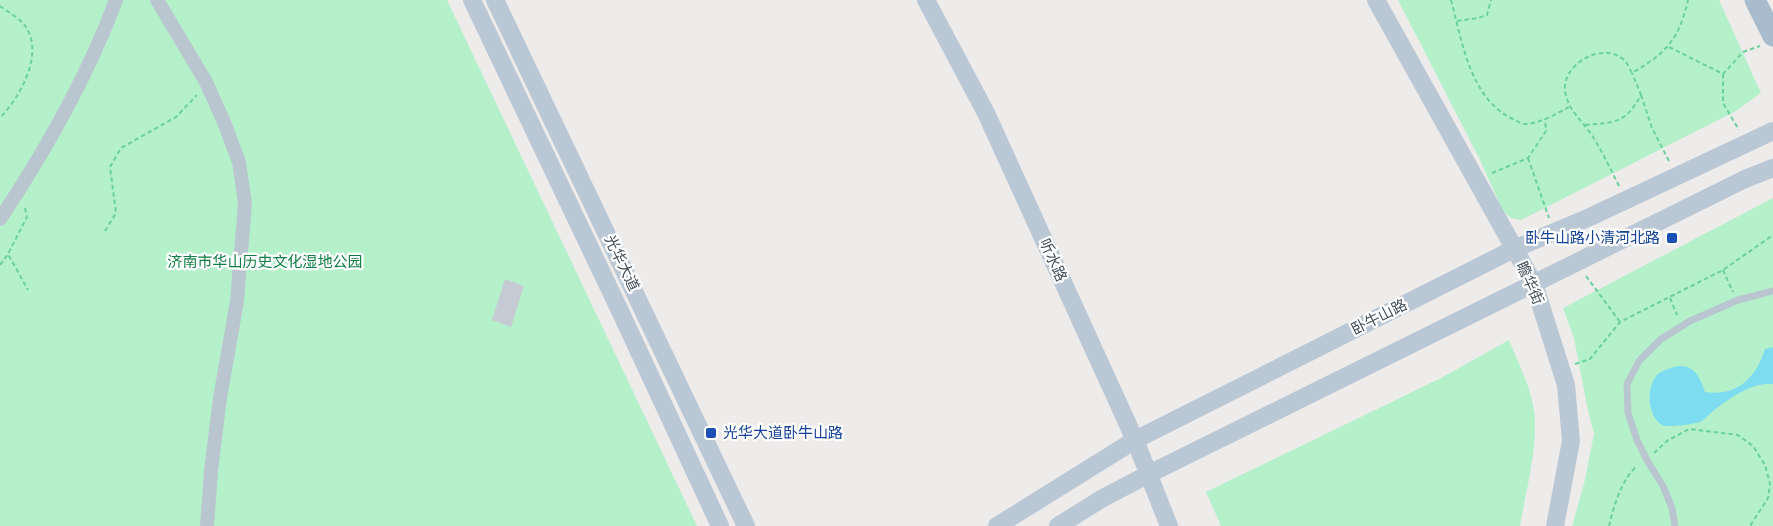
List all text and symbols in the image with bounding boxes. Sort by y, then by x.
place label: 卧牛山路小清河北路 [1525,227,1660,248]
street label: 光华大道 [600,231,645,294]
marker: 卧牛山路小清河北路 [1665,231,1679,245]
street label: 听水路 [1035,235,1072,285]
park label: 济南市华山历史文化湿地公园 [167,251,363,272]
street label: 瞻华街 [1512,258,1549,308]
street label: 卧牛山路 [1347,294,1410,340]
place label: 光华大道卧牛山路 [723,422,843,443]
marker: 光华大道卧牛山路 [704,426,718,440]

